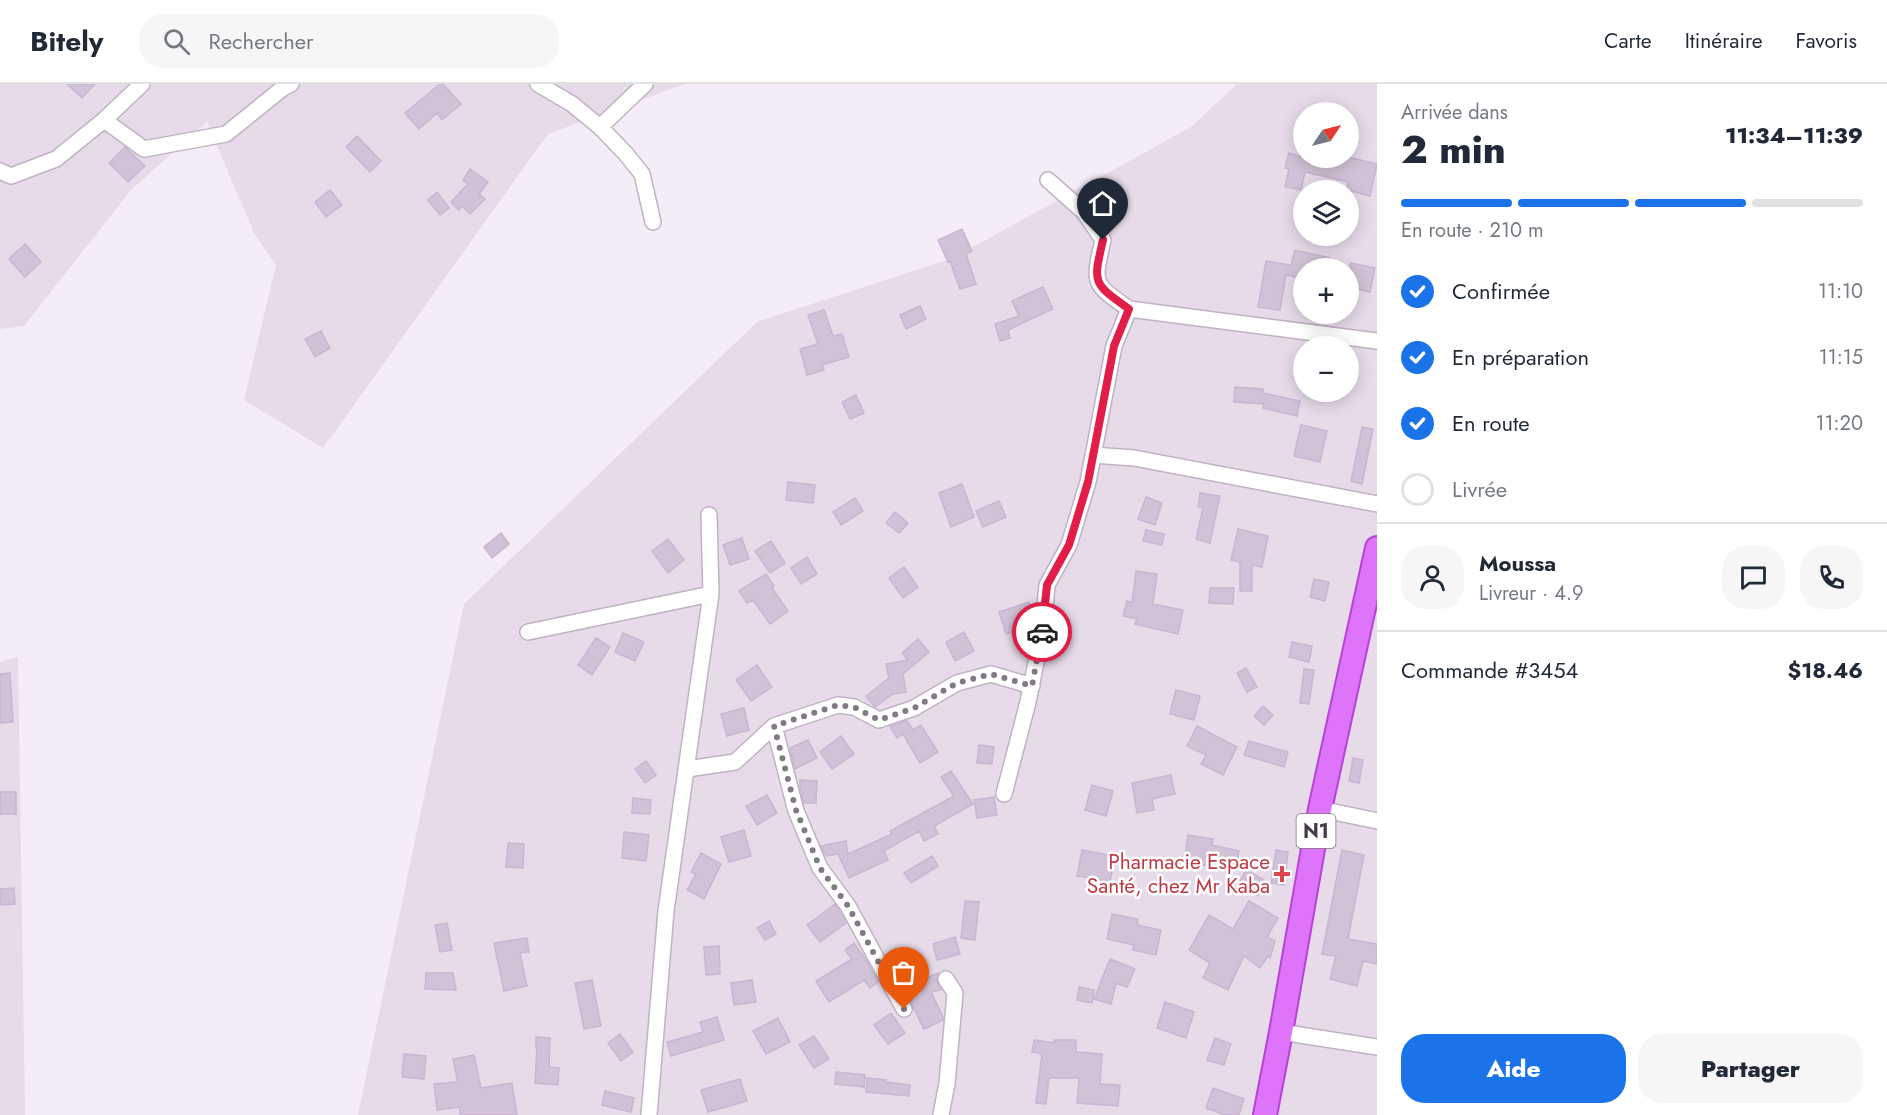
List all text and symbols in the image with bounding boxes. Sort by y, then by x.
search box [139,14,559,68]
text: Bitely [30,21,103,62]
icon: search [160,25,193,58]
text: Rechercher [208,25,314,57]
text: Carte [1604,26,1652,56]
text: Itinéraire [1685,26,1763,56]
text: Favoris [1796,26,1857,56]
text: Arrivée dans [1401,98,1508,127]
north arrow [1293,102,1359,168]
map controls [1293,102,1359,402]
text: 11:34–11:39 [1725,119,1863,151]
text: 2 min [1401,121,1506,178]
pin [1077,178,1128,240]
button: layers [1293,180,1359,246]
icon: home [1086,187,1119,220]
text: En route · 210 m [1401,216,1544,245]
button: + [1293,258,1359,324]
icon: check [1401,275,1434,308]
text: Confirmée [1452,275,1550,307]
text: 11:10 [1818,277,1863,306]
button: − [1293,336,1359,402]
icon: check [1401,341,1434,374]
text: En préparation [1452,341,1589,373]
text: 11:15 [1819,343,1863,372]
icon: check [1401,407,1434,440]
text: En route [1452,407,1530,439]
text: 11:20 [1816,409,1863,438]
text: Livrée [1452,473,1507,505]
button: person [1401,546,1464,609]
button: chat [1722,546,1785,609]
button: phone [1800,546,1863,609]
text: Moussa [1479,547,1556,579]
text: Livreur · 4.9 [1479,579,1583,608]
courier [1012,602,1072,662]
icon: car [1026,616,1059,649]
text: Commande #3454 [1401,654,1578,686]
text: $18.46 [1787,654,1863,686]
road number: N1 [1296,814,1336,848]
place label: Pharmacie Espace Santé, chez Mr Kaba [1087,847,1270,901]
marker: Pharmacie Espace Santé, chez Mr Kaba [1275,867,1289,881]
pin [878,947,929,1009]
icon: bag [887,956,920,989]
button: Aide [1401,1034,1626,1103]
button: Partager [1638,1034,1863,1103]

